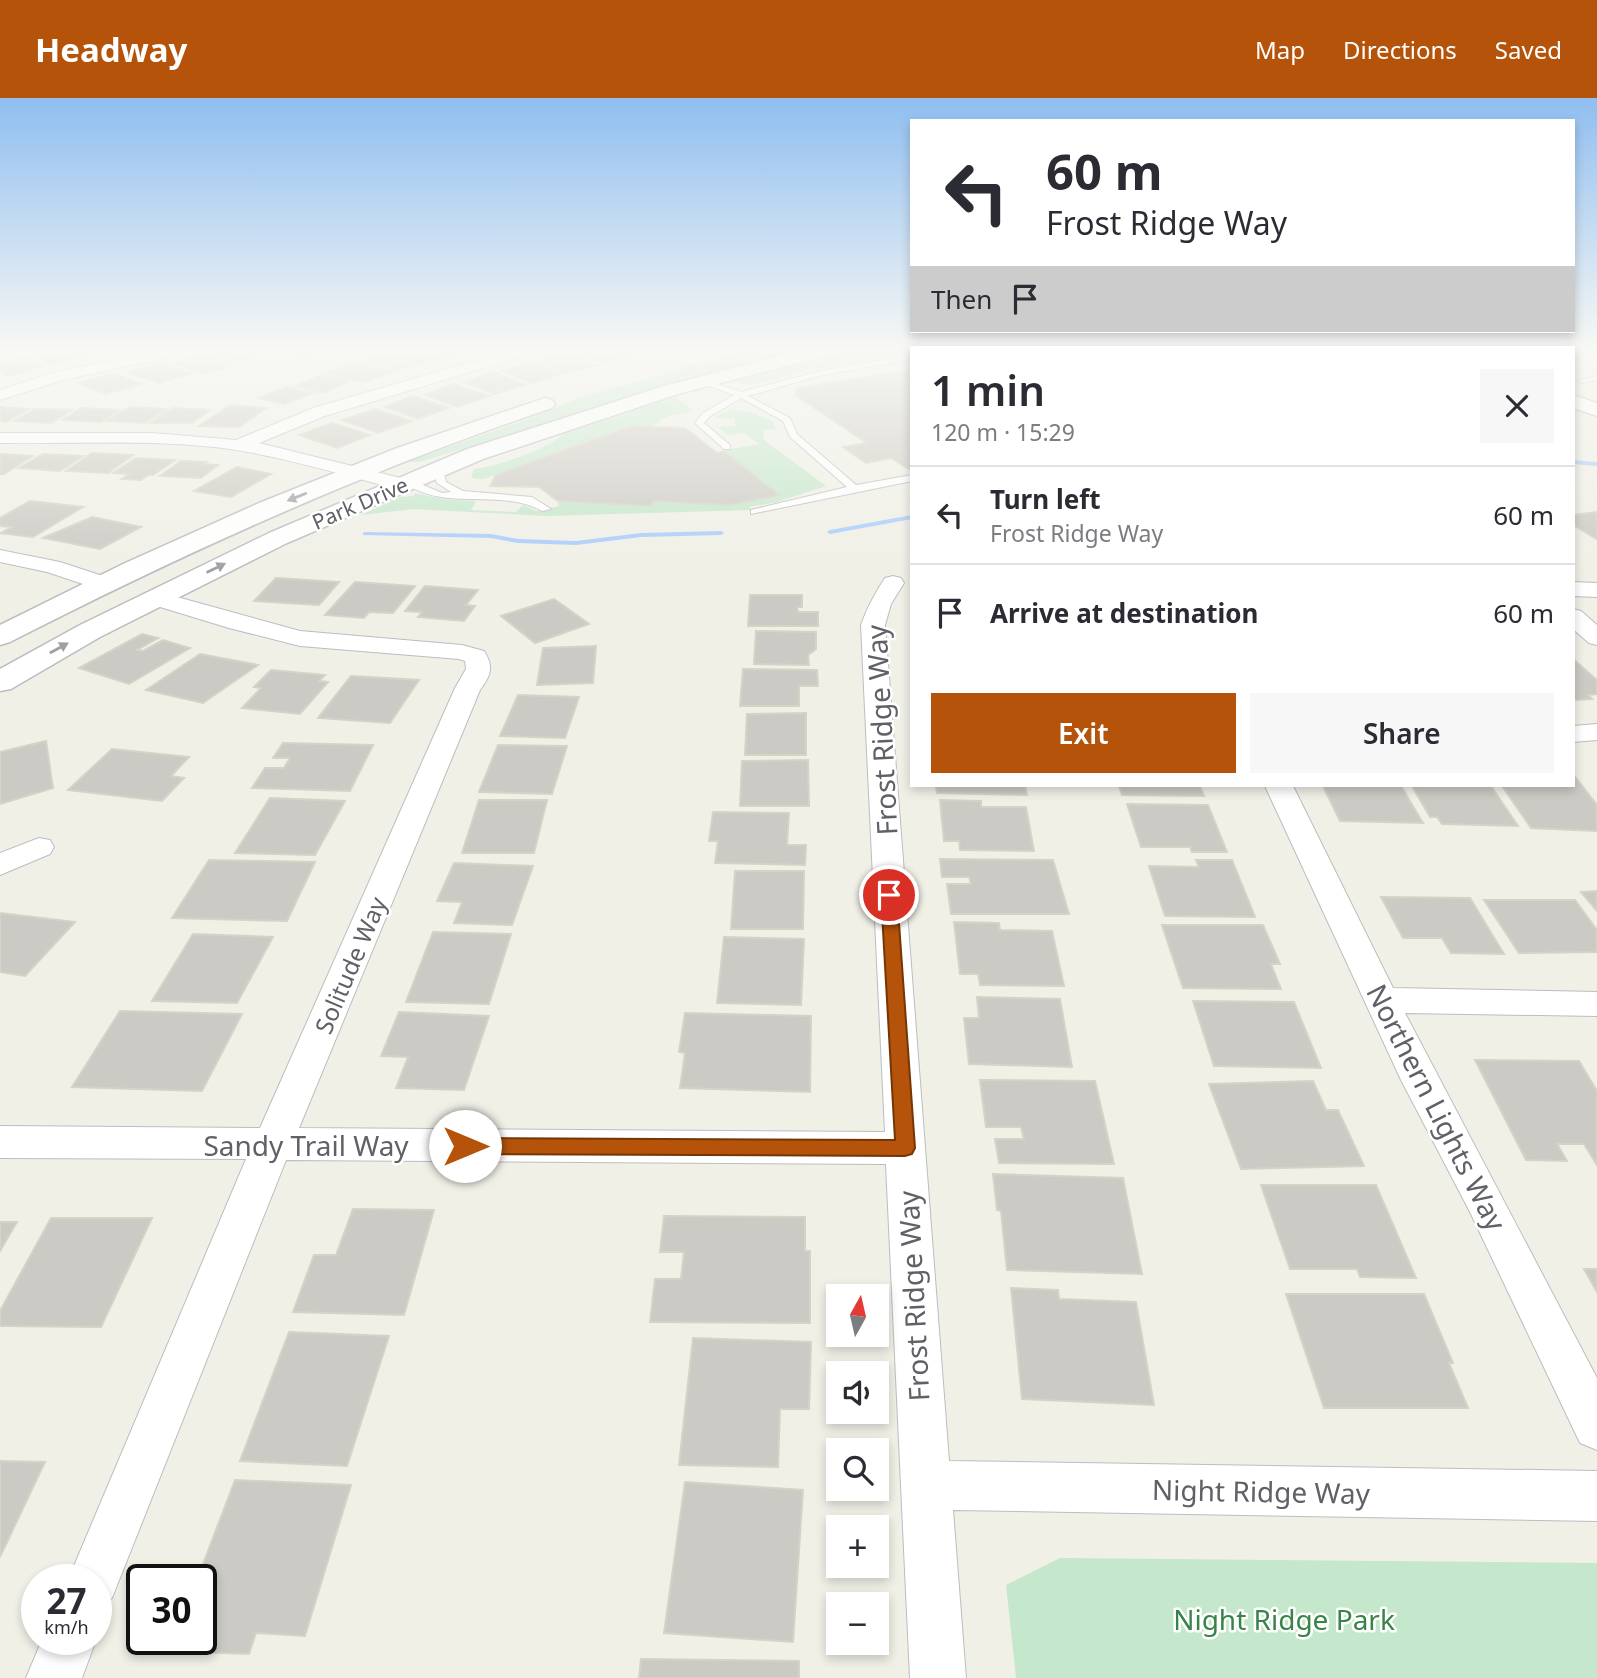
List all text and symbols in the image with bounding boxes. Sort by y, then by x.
text: Headway [35,27,187,72]
text: Map [1255,33,1305,66]
text: Directions [1343,33,1457,66]
text: Saved [1495,33,1562,66]
text: 60 m [1046,138,1163,204]
icon: left [931,147,1022,238]
text: Frost Ridge Way [1046,201,1287,244]
icon: arrive [1006,280,1044,318]
text: Then [931,281,992,317]
text: 1 min [931,361,1045,418]
button: close [1480,369,1554,443]
text: 120 m · 15:29 [931,416,1075,448]
street label: Park Drive [308,470,412,536]
text: Turn left [990,481,1101,517]
one-way arrow [286,492,307,503]
icon: left [931,496,969,534]
text: 60 m [1493,497,1554,533]
text: Frost Ridge Way [990,517,1163,549]
one-way arrow [206,562,226,574]
icon: arrive [931,594,969,632]
text: Arrive at destination [990,595,1259,631]
text: 60 m [1493,595,1554,631]
street label: Frost Ridge Way [856,623,905,836]
one-way arrow [50,643,70,655]
button: Exit [931,693,1236,773]
button: Share [1250,693,1554,773]
pin [859,865,919,925]
icon: arrive [870,876,908,914]
street label: Solitude Way [306,891,394,1038]
street label: Northern Lights Way [1358,977,1516,1237]
position arrow [428,1109,502,1183]
street label: Sandy Trail Way [203,1126,409,1164]
street label: Frost Ridge Way [888,1189,937,1402]
north arrow [826,1284,889,1348]
map controls [826,1284,889,1655]
button: sound [826,1361,889,1424]
button: search [826,1438,889,1501]
street label: Night Ridge Way [1152,1470,1371,1512]
button: + [826,1515,889,1578]
speed limit sign: 30 [126,1564,217,1655]
text: 27 [46,1577,87,1624]
button: − [826,1592,889,1655]
park label: Night Ridge Park [1173,1600,1395,1638]
text: km/h [44,1615,89,1639]

